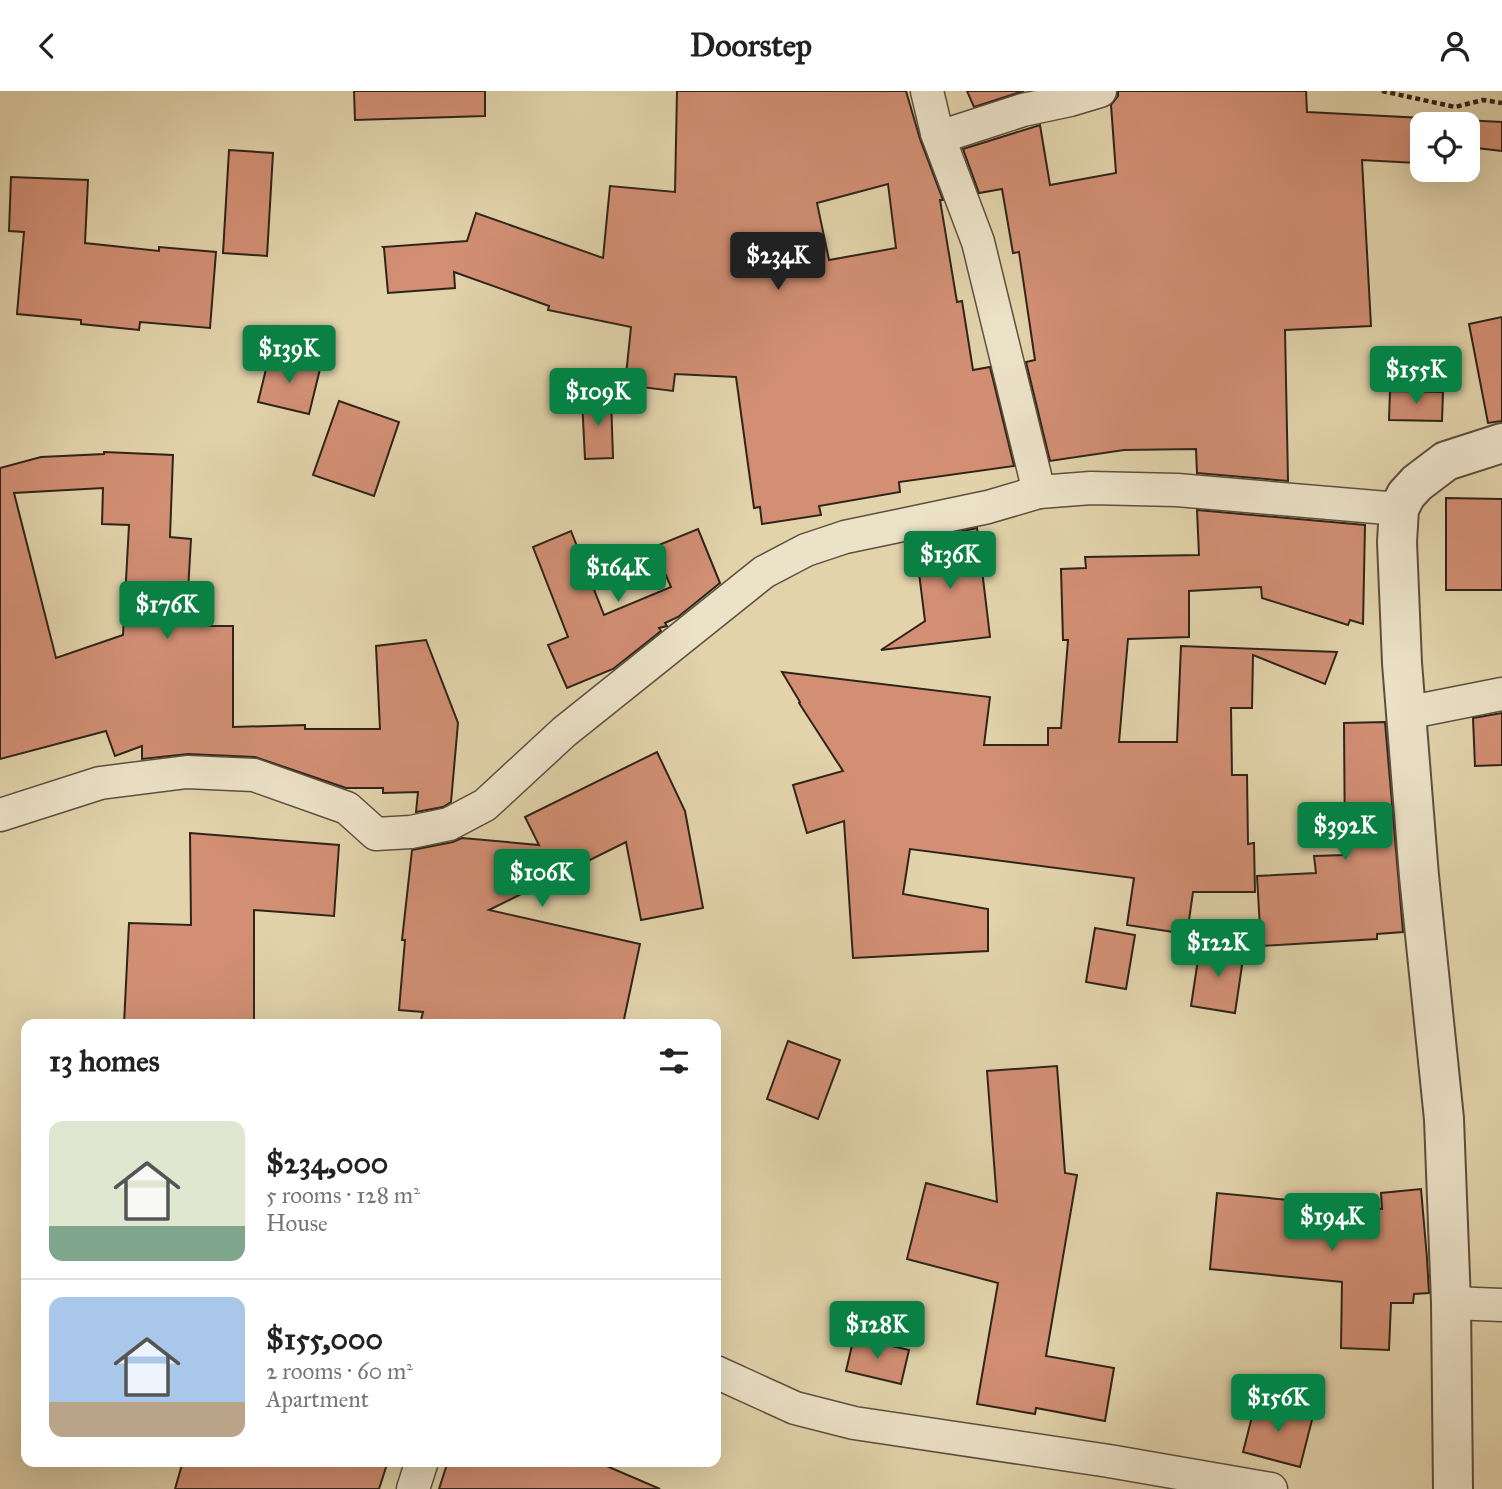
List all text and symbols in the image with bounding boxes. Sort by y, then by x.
text: Doorstep [690,26,812,65]
icon: back [28,27,66,65]
icon: person [1436,27,1474,65]
map controls [1410,112,1480,182]
button: locate [1410,112,1480,182]
pin: $234K [729,233,827,292]
text: $234K [746,241,810,269]
pin: $139K [240,325,338,385]
text: $139K [259,334,319,362]
pin: $155K [1367,347,1465,406]
text: $155K [1386,355,1446,383]
pin: $109K [549,369,647,428]
text: $109K [566,377,630,405]
pin: $136K [901,531,999,591]
text: $136K [920,540,980,568]
pin: $164K [569,545,667,604]
text: $164K [586,553,650,581]
pin: $176K [118,581,216,641]
text: $176K [135,590,199,618]
pin: $392K [1296,803,1394,862]
text: $392K [1313,811,1377,839]
pin: $106K [493,849,591,909]
text: $106K [510,858,574,886]
pin: $122K [1169,919,1267,979]
text: $122K [1187,928,1249,956]
icon: filters [655,1042,693,1080]
text: 13 homes [49,1043,160,1079]
text: $234,000 [266,1145,388,1181]
icon: home [105,1149,189,1233]
text: 5 rooms · 128 m² [266,1181,420,1209]
pin: $194K [1283,1193,1381,1253]
text: $194K [1300,1202,1364,1230]
text: House [266,1209,328,1237]
pin: $128K [828,1301,926,1361]
text: $128K [846,1310,908,1338]
text: $155,000 [266,1321,383,1357]
icon: home [105,1325,189,1409]
text: 2 rooms · 60 m² [266,1357,413,1385]
pin: $156K [1229,1375,1327,1434]
text: $156K [1247,1383,1309,1411]
text: Apartment [266,1385,369,1413]

